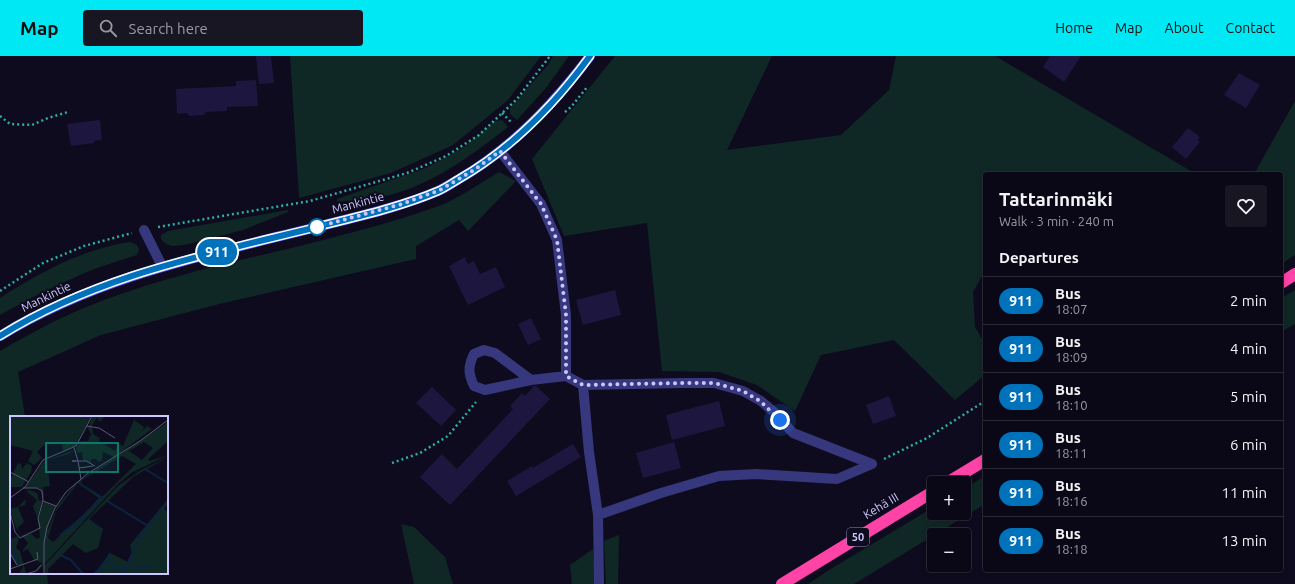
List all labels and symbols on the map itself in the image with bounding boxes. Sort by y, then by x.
street label: Mankintie [330,189,385,216]
unlabelled marker [308,218,326,236]
line badge: 911 [194,239,240,265]
street label: Mankintie [19,279,73,314]
your location [770,410,790,430]
inset map [10,416,168,574]
street label: Kehä III [861,490,901,521]
road number: 50 [847,528,869,546]

